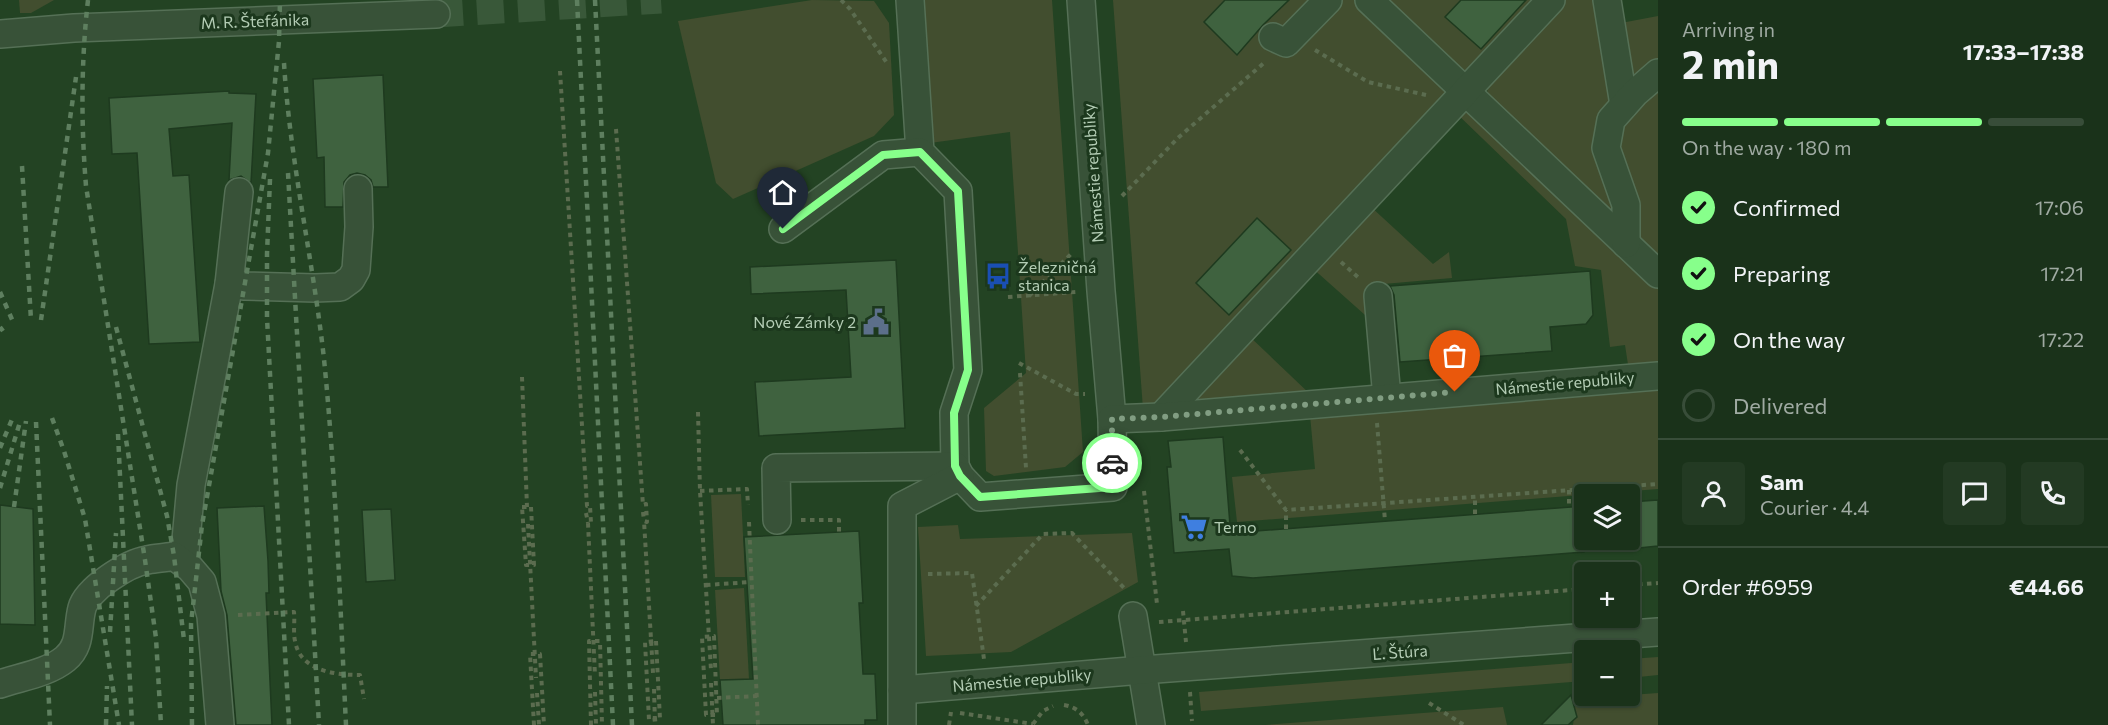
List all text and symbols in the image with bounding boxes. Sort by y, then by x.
street label: M. R. Štefánika [200,9,310,32]
text: Arriving in [1682,17,1775,41]
text: 17:33–17:38 [1963,38,2084,65]
text: 2 min [1682,39,1779,87]
street label: Námestie republiky [1078,103,1107,243]
text: On the way · 180 m [1682,135,1851,159]
pin [757,167,808,229]
icon: home [766,176,799,209]
icon: check [1682,191,1715,224]
text: Confirmed [1733,194,1840,221]
text: 17:06 [2035,195,2084,219]
place label: Železničná stanica [1018,257,1096,294]
icon: check [1682,257,1715,290]
text: Preparing [1733,260,1830,287]
bus stop icon: Železničná stanica [983,261,1013,291]
text: 17:21 [2041,261,2084,285]
public building icon: Nové Zámky 2 [861,307,891,337]
place label: Nové Zámky 2 [753,312,856,331]
icon: check [1682,323,1715,356]
text: On the way [1733,326,1845,353]
text: 17:22 [2038,327,2084,351]
pin [1429,330,1480,392]
icon: bag [1438,339,1471,372]
street label: Námestie republiky [1495,367,1635,398]
text: Delivered [1733,392,1827,419]
courier [1082,433,1142,493]
icon: car [1096,447,1129,480]
button: person [1682,462,1745,525]
button: chat [1943,462,2006,525]
button: phone [2021,462,2084,525]
text: Sam [1760,468,1804,495]
map controls [1574,484,1640,706]
button: layers [1574,484,1640,550]
text: Courier · 4.4 [1760,495,1869,519]
supermarket icon: Terno [1179,512,1209,542]
place label: Terno [1214,517,1257,536]
button: + [1574,562,1640,628]
text: Order #6959 [1682,573,1813,600]
text: €44.66 [2009,573,2084,600]
street label: Ľ. Štúra [1372,640,1428,663]
button: − [1574,640,1640,706]
street label: Námestie republiky [952,664,1092,695]

